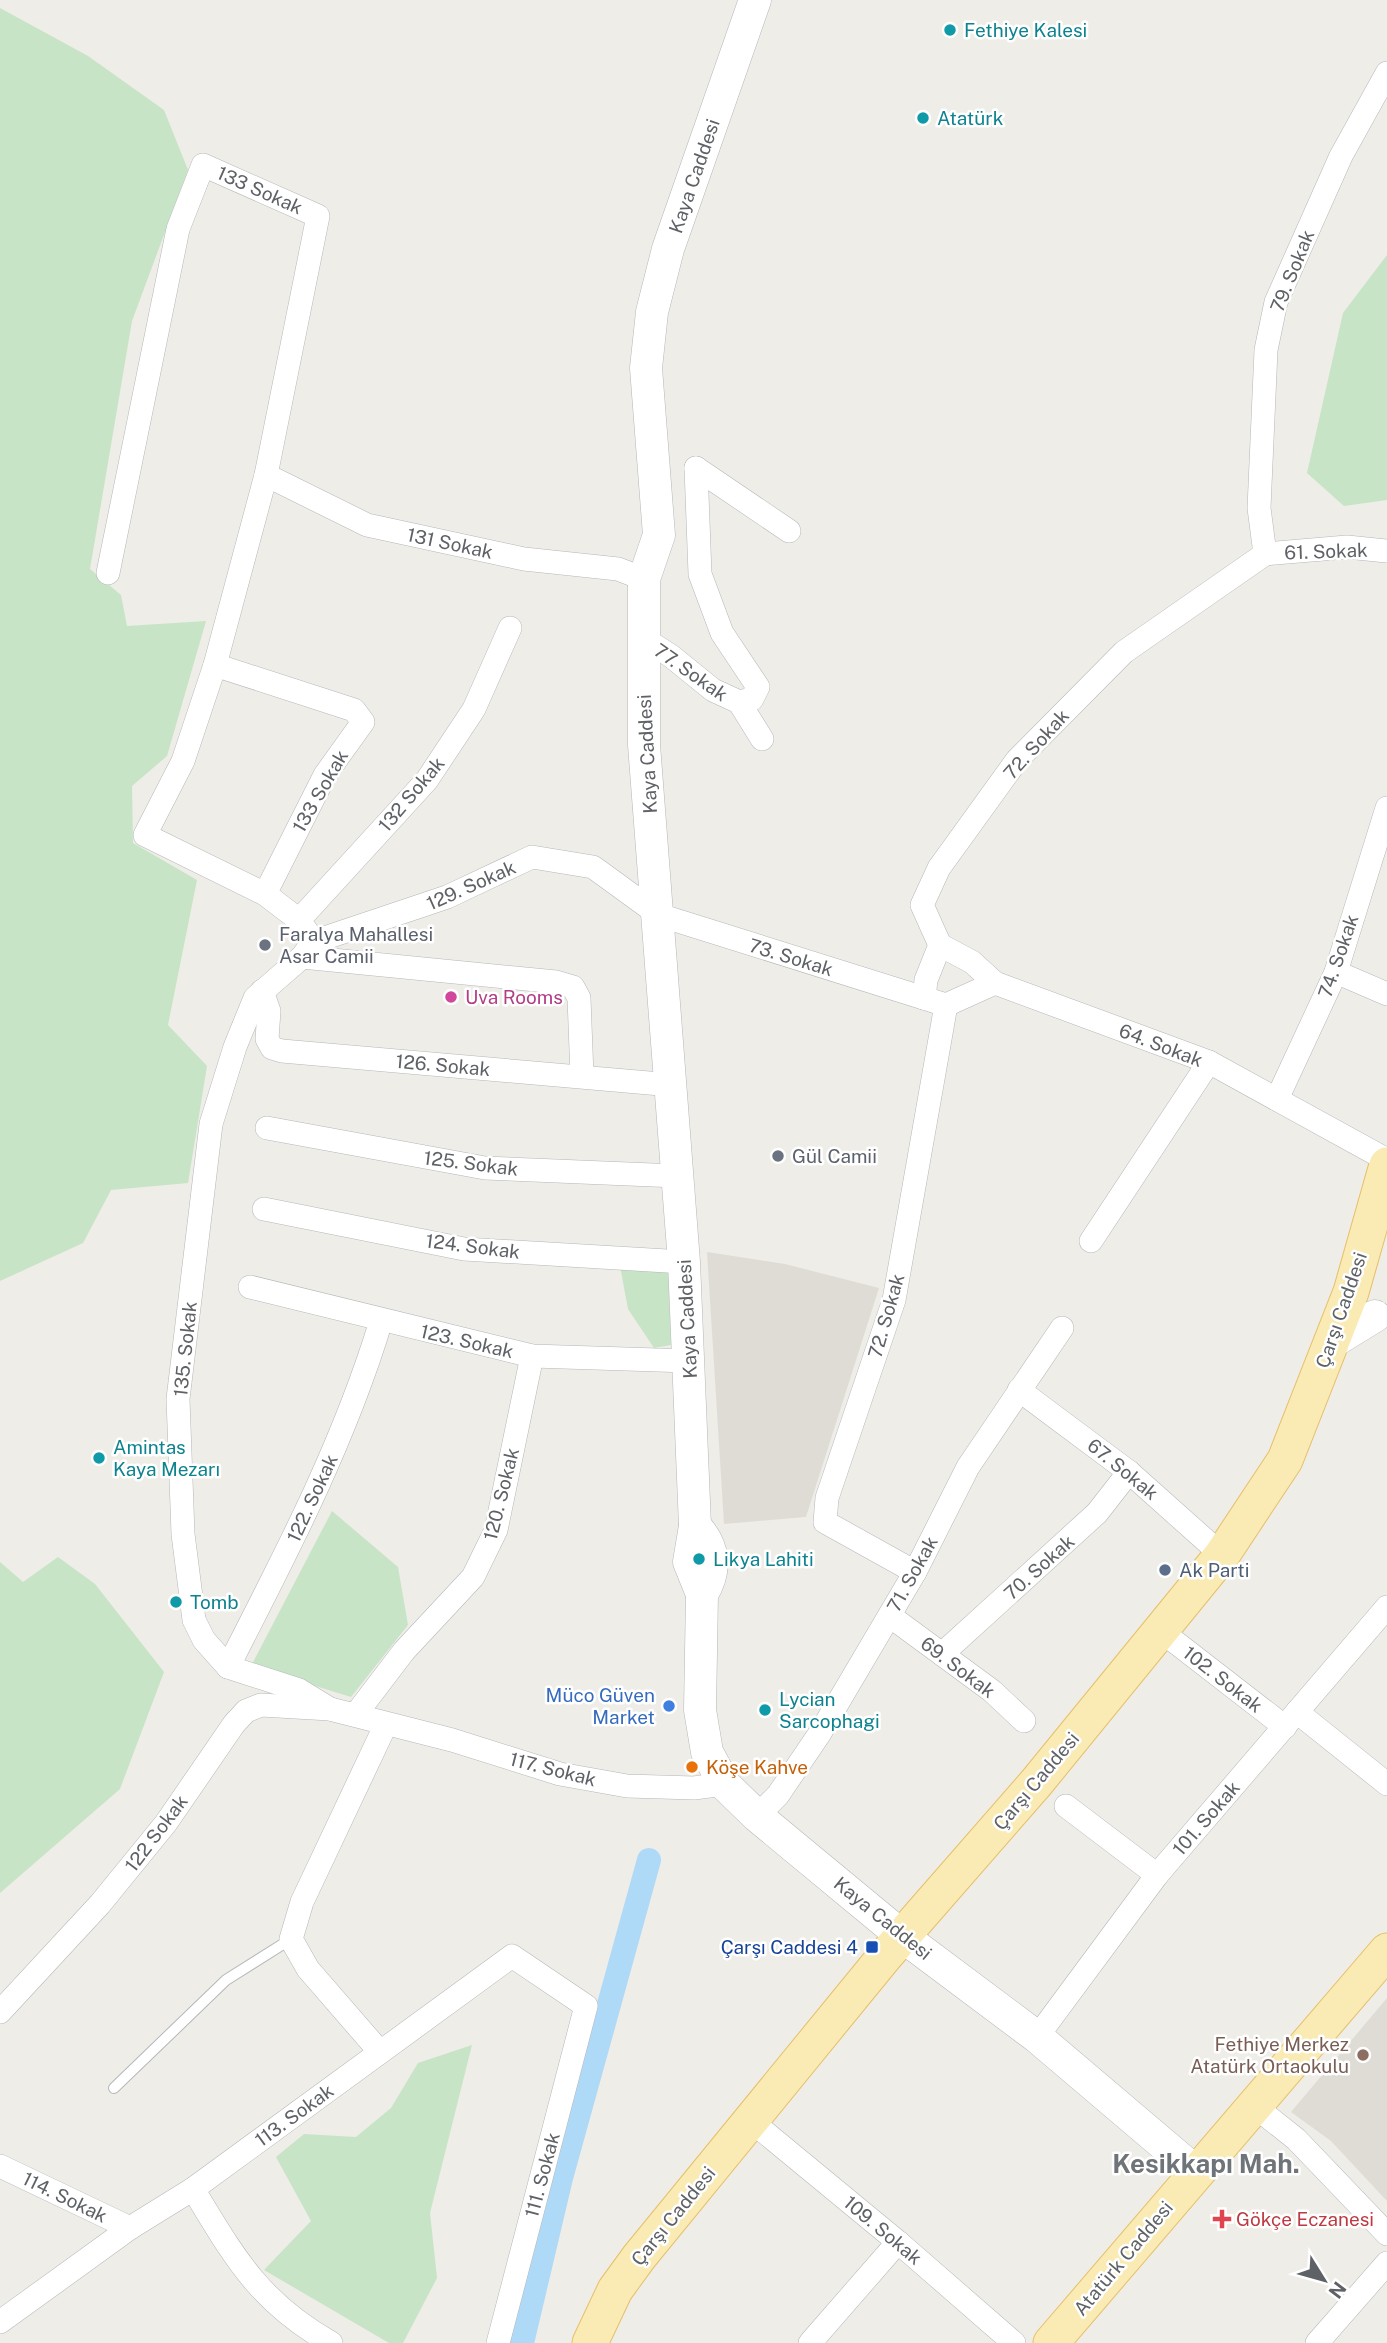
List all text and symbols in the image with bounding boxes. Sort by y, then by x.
place label: Fethiye Kalesi [964,19,1087,41]
marker: Fethiye Kalesi [942,22,958,38]
place label: Atatürk [937,107,1004,129]
marker: Atatürk [915,110,931,126]
street label: Kaya Caddesi [664,116,724,236]
street label: 133 Sokak [214,161,306,219]
street label: 79. Sokak [1266,226,1319,315]
street label: 131 Sokak [405,523,495,563]
street label: 61. Sokak [1284,539,1368,563]
street label: 77. Sokak [650,639,732,705]
street label: Kaya Caddesi [633,694,661,814]
street label: 72. Sokak [999,704,1073,784]
street label: 133 Sokak [288,746,352,836]
street label: 132 Sokak [373,752,449,836]
street label: 129. Sokak [423,856,519,914]
street label: 74. Sokak [1313,911,1363,1001]
place label: Faralya Mahallesi Asar Camii [279,923,433,967]
street label: 73. Sokak [746,934,836,980]
marker: Faralya Mahallesi Asar Camii [257,937,273,953]
place label: Uva Rooms [465,986,563,1008]
marker: Uva Rooms [443,989,459,1005]
street label: 64. Sokak [1116,1019,1206,1071]
street label: 126. Sokak [395,1050,491,1080]
place label: Gül Camii [792,1145,877,1167]
street label: 125. Sokak [422,1146,520,1180]
marker: Gül Camii [770,1148,786,1164]
street label: 124. Sokak [425,1229,522,1263]
street label: Çarşı Caddesi [1311,1249,1371,1371]
street label: Kaya Caddesi [673,1259,701,1379]
street label: 72. Sokak [863,1271,909,1361]
street label: 135. Sokak [169,1300,201,1398]
street label: 123. Sokak [418,1320,516,1362]
street label: 67. Sokak [1083,1434,1163,1504]
place label: Amintas Kaya Mezarı [113,1436,220,1480]
street label: 120. Sokak [479,1445,523,1543]
marker: Amintas Kaya Mezarı [91,1450,107,1466]
street label: 122. Sokak [282,1450,342,1545]
street label: 70. Sokak [999,1530,1079,1604]
street label: 71. Sokak [882,1532,942,1616]
place label: Likya Lahiti [713,1548,814,1570]
marker: Likya Lahiti [691,1551,707,1567]
place label: Ak Parti [1179,1559,1249,1581]
marker: Ak Parti [1157,1562,1173,1578]
place label: Tomb [190,1591,238,1613]
marker: Tomb [168,1594,184,1610]
street label: 69. Sokak [916,1632,1000,1702]
street label: 102. Sokak [1179,1641,1267,1717]
place label: Müco Güven Market [546,1684,655,1728]
place label: Lycian Sarcophagi [779,1688,880,1732]
marker: Müco Güven Market [661,1698,677,1714]
marker: Lycian Sarcophagi [757,1702,773,1718]
street label: Çarşı Caddesi [989,1728,1083,1834]
street label: 117. Sokak [507,1748,599,1790]
place label: Köşe Kahve [706,1756,808,1778]
marker: Köşe Kahve [684,1759,700,1775]
street label: 101. Sokak [1168,1776,1244,1860]
street label: 122 Sokak [120,1790,192,1876]
street label: Kaya Caddesi [830,1872,936,1964]
place label: Çarşı Caddesi 4 [721,1936,858,1958]
marker: Çarşı Caddesi 4 [864,1939,880,1955]
place label: Fethiye Merkez Atatürk Ortaokulu [1190,2033,1349,2077]
marker: Fethiye Merkez Atatürk Ortaokulu [1355,2047,1371,2063]
street label: 113. Sokak [251,2079,338,2151]
street label: 111. Sokak [520,2130,564,2220]
district label: Kesikkapı Mah. [1112,2148,1300,2179]
street label: Çarşı Caddesi [626,2162,720,2270]
street label: 114. Sokak [19,2167,111,2227]
street label: 109. Sokak [840,2191,927,2269]
street label: Atatürk Caddesi [1069,2196,1177,2320]
place label: Gökçe Eczanesi [1236,2208,1374,2230]
marker: Gökçe Eczanesi [1214,2211,1230,2227]
north arrow [1289,2245,1359,2315]
text: N [1324,2278,1351,2303]

